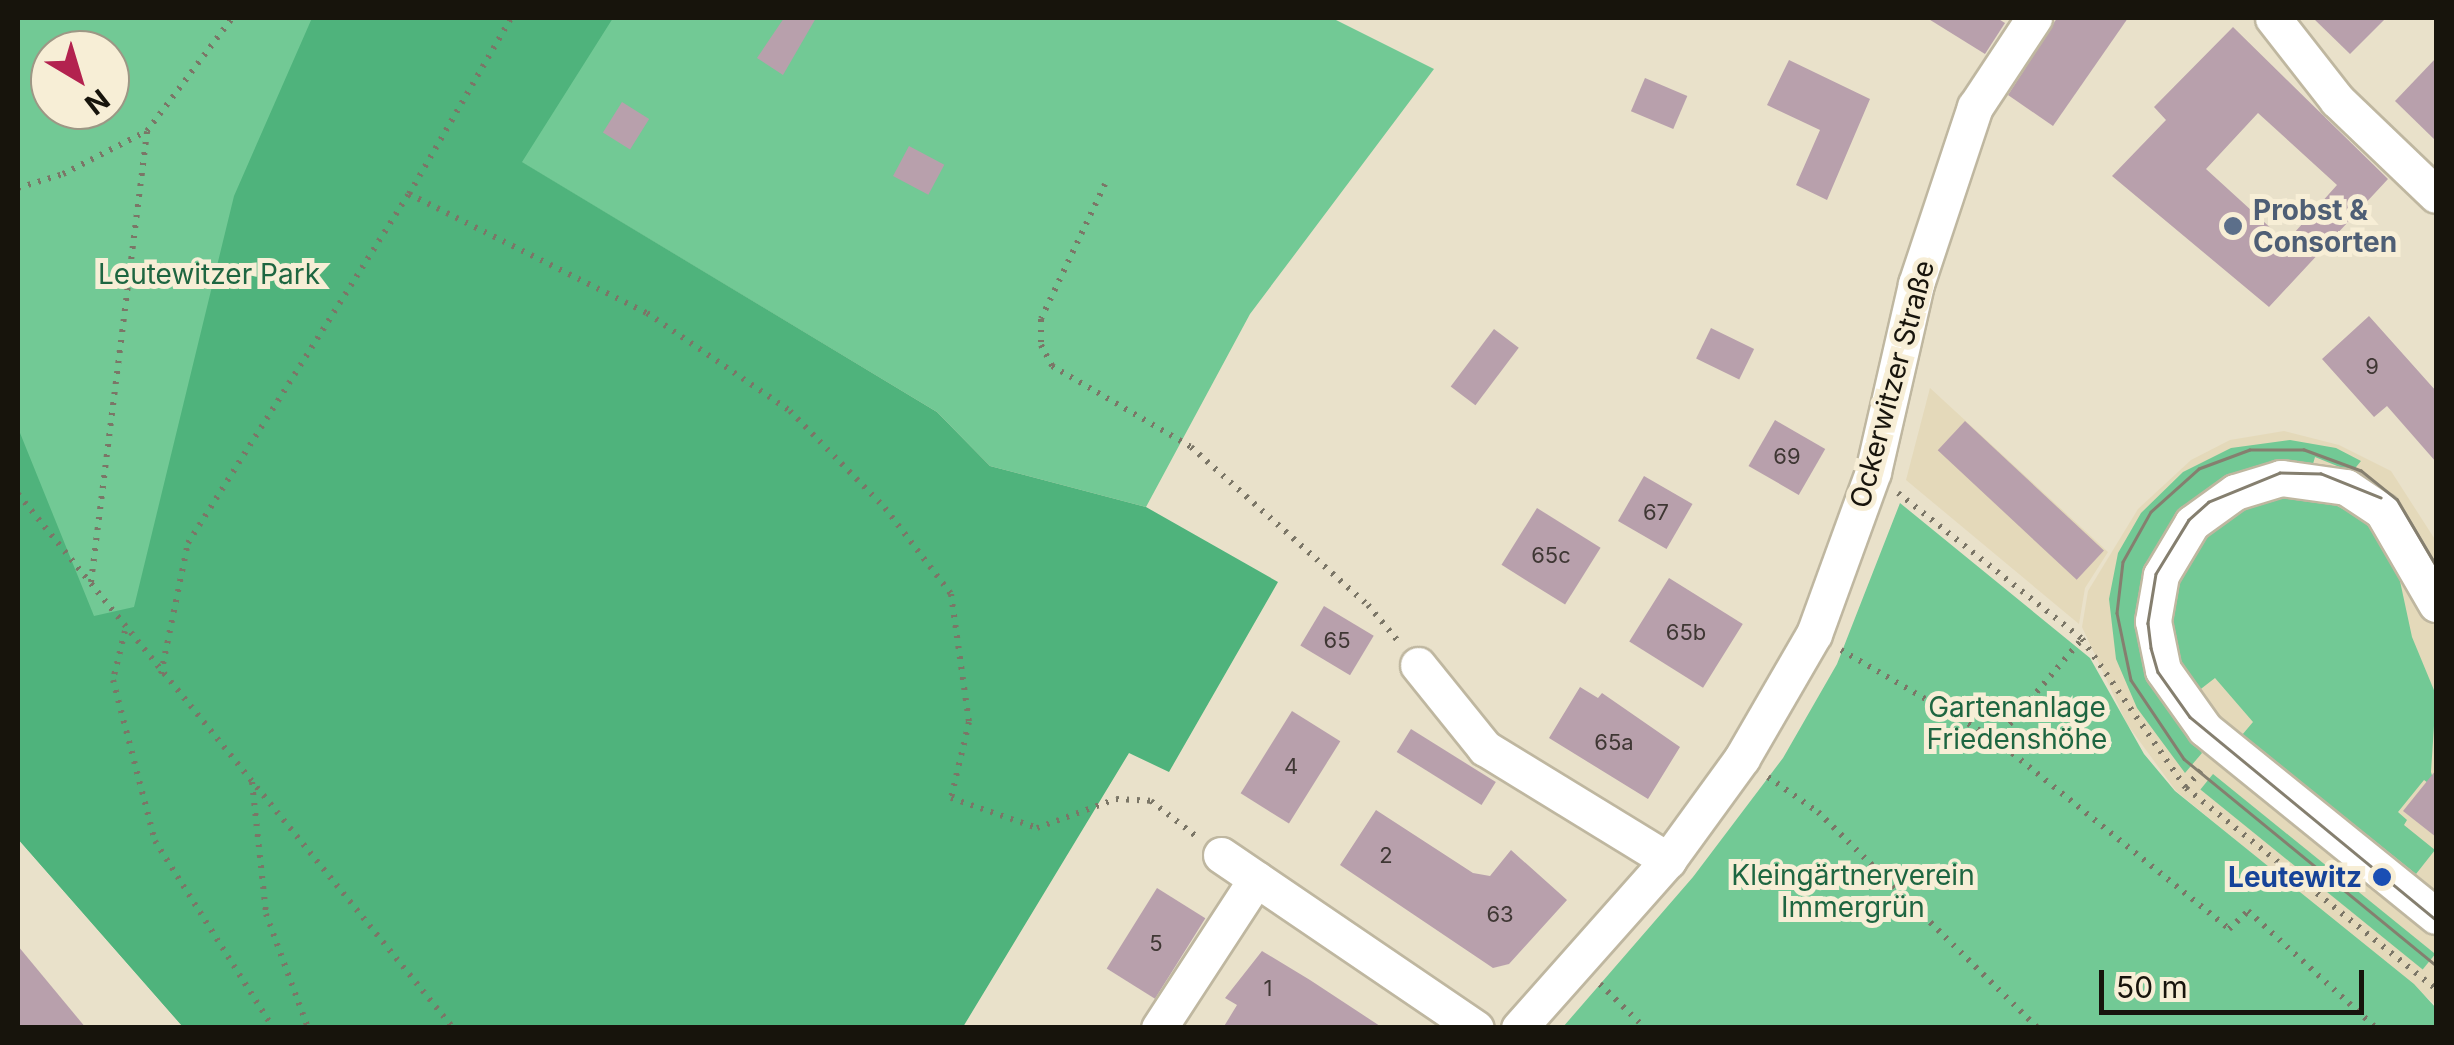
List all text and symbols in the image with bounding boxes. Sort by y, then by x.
north arrow [30,30,130,130]
text: N [78,82,116,122]
place label: Probst & Consorten [2253,193,2397,259]
marker: Probst & Consorten [2222,215,2244,237]
park label: Leutewitzer Park [98,257,320,291]
street label: Ockerwitzer Straße [1843,257,1941,511]
house number: 9 [2365,354,2379,380]
house number: 69 [1773,444,1801,470]
house number: 67 [1643,500,1669,526]
house number: 65c [1531,543,1571,569]
house number: 65b [1666,620,1706,646]
house number: 65 [1323,628,1351,654]
park label: Gartenanlage Friedenshöhe [1927,690,2107,756]
house number: 65a [1594,730,1634,756]
house number: 4 [1284,754,1298,780]
house number: 2 [1379,843,1393,869]
park label: Kleingärtnerverein Immergrün [1731,858,1975,924]
place label: Leutewitz [2228,860,2362,894]
marker: Leutewitz [2371,866,2393,888]
house number: 63 [1486,902,1514,928]
house number: 5 [1149,931,1163,957]
scale bar [2104,950,2369,1012]
text: 50 m [2116,969,2188,1005]
house number: 1 [1264,976,1272,1002]

